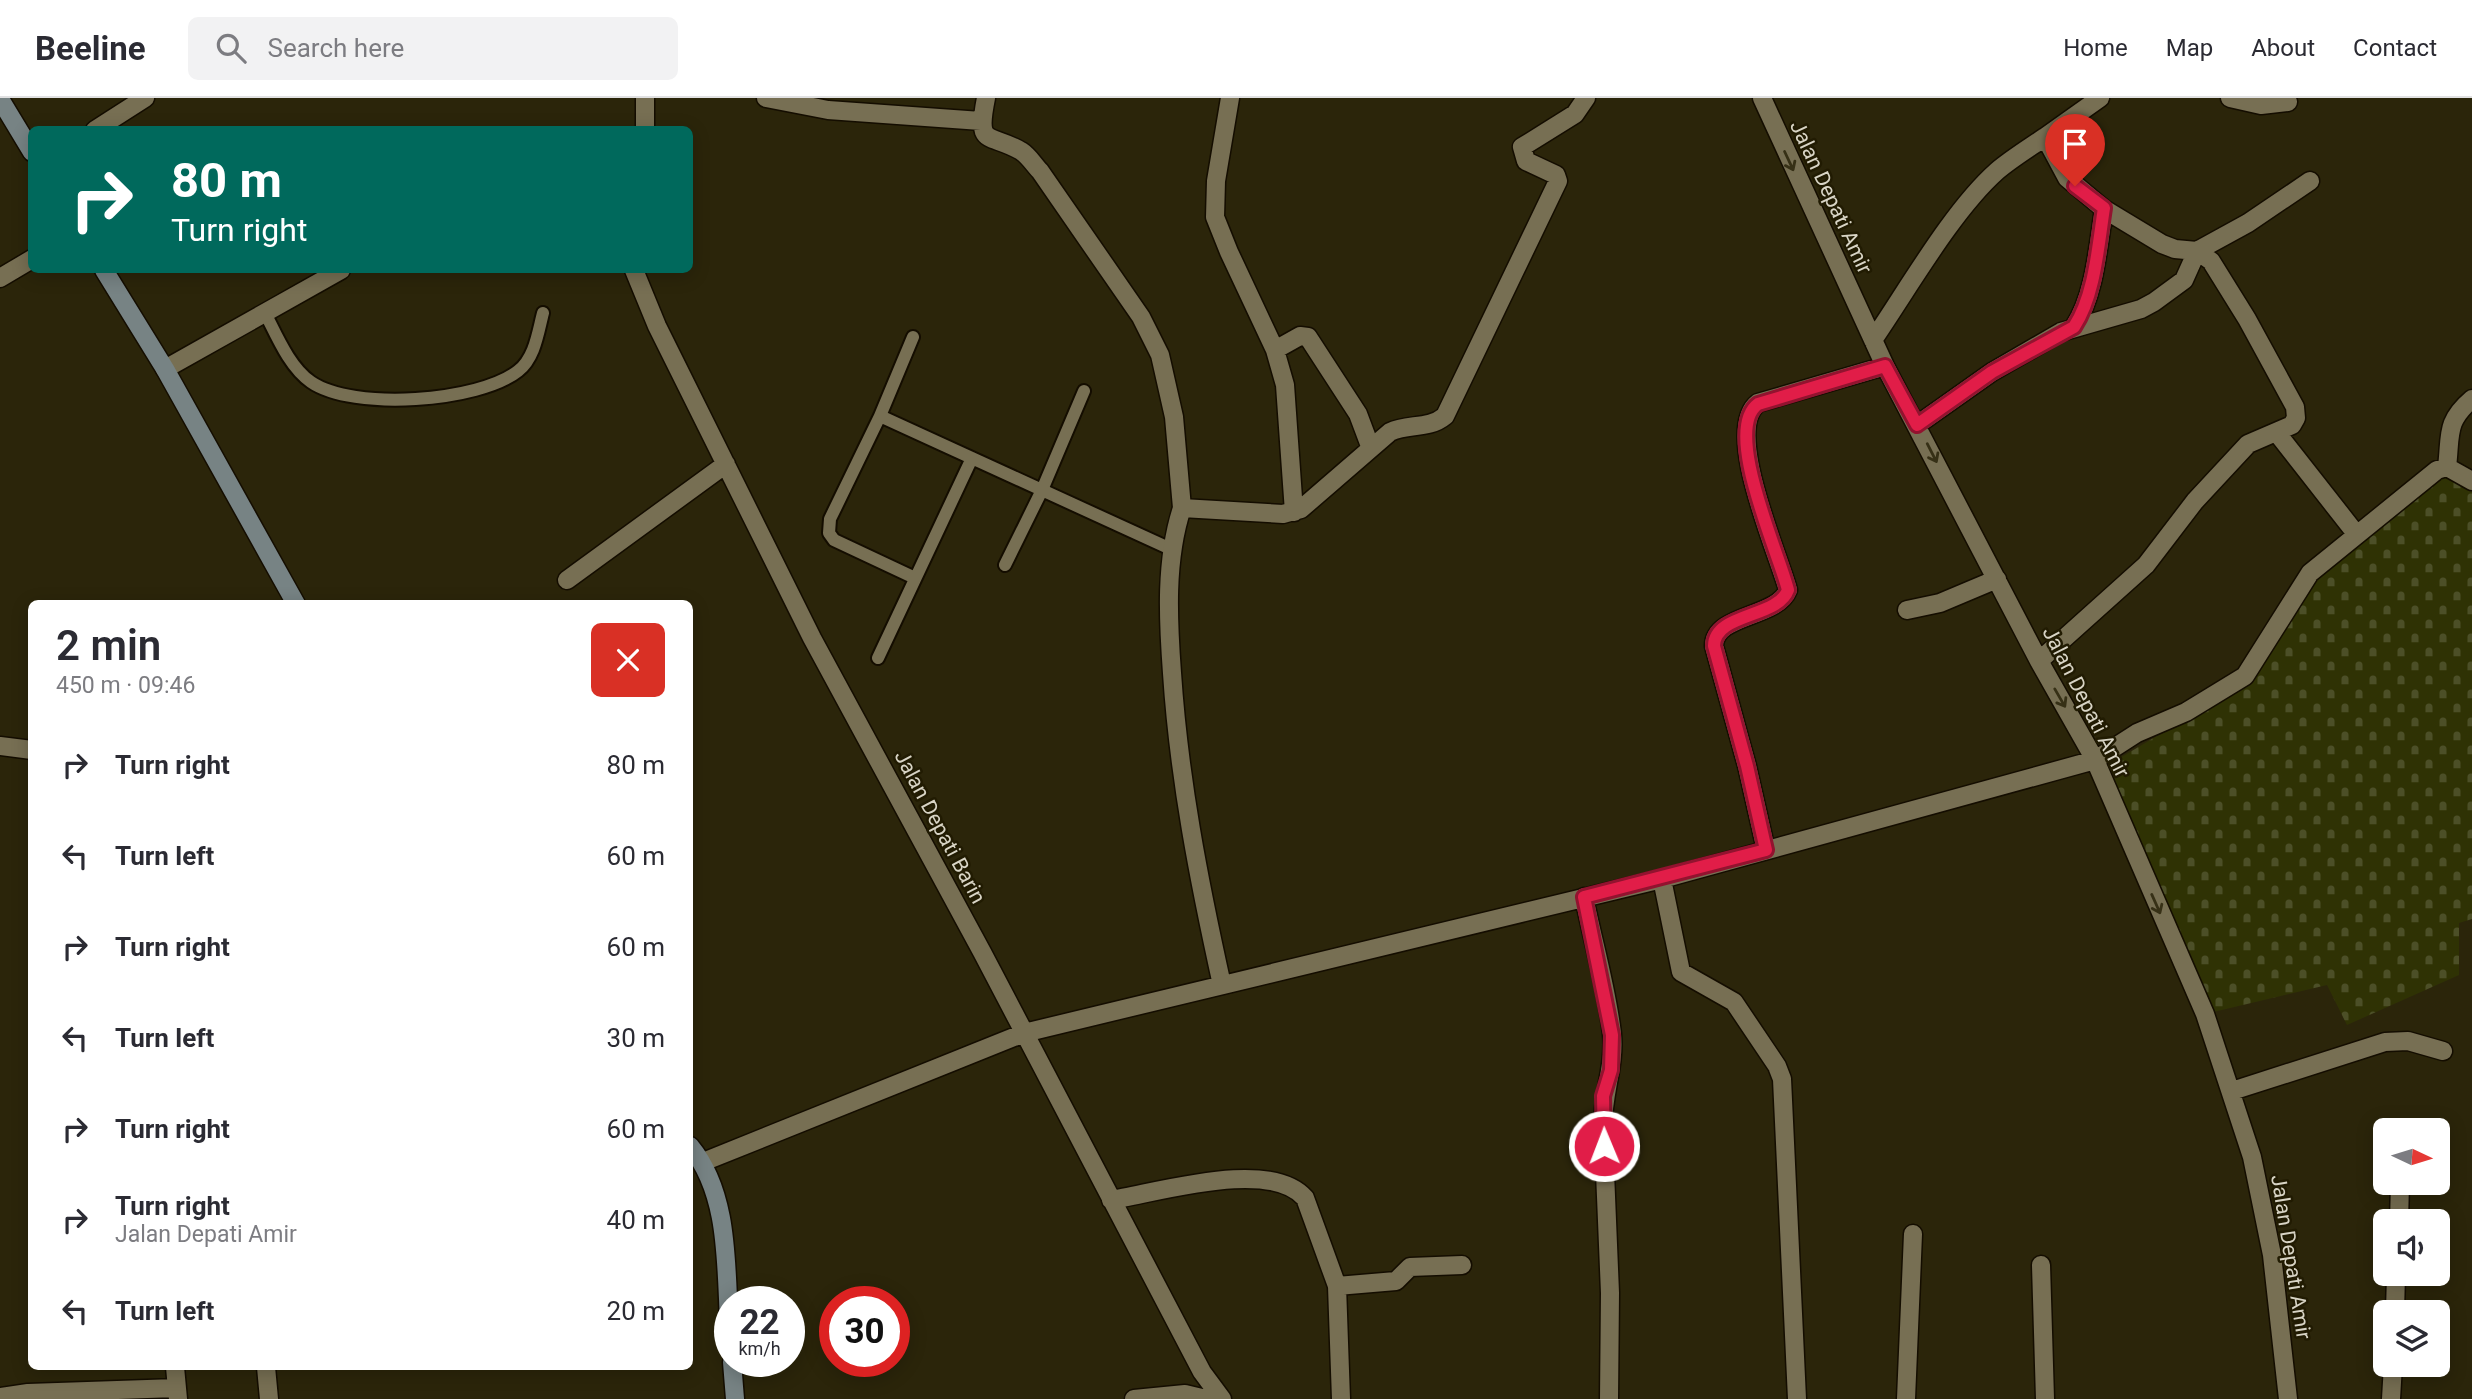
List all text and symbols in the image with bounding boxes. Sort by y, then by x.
search box [188,17,678,80]
text: Beeline [35,29,146,68]
icon: search [212,29,250,67]
text: Search here [268,33,404,63]
text: Home [2063,34,2128,62]
text: Map [2166,34,2213,62]
text: About [2251,34,2315,62]
text: Contact [2353,34,2437,62]
pin [2045,114,2105,186]
street label: Jalan Depati Amir [1785,117,1877,277]
icon: arrive [2056,125,2094,163]
one-way arrow [1783,149,1796,171]
text: 80 m [171,152,282,209]
icon: right [56,154,147,245]
text: Turn right [171,211,307,249]
one-way arrow [1925,442,1939,463]
text: 2 min [56,621,161,670]
button: close [591,623,665,697]
street label: Jalan Depati Amir [2038,623,2134,781]
text: 450 m · 09:46 [56,672,195,699]
one-way arrow [2053,687,2067,707]
icon: right [56,746,94,784]
street label: Jalan Depati Barin [889,746,991,908]
text: Turn right [115,750,230,780]
text: 80 m [607,750,665,780]
icon: left [56,837,94,875]
text: Turn left [115,841,214,871]
text: 60 m [607,841,665,871]
one-way arrow [2150,892,2163,914]
icon: right [56,928,94,966]
text: Turn right [115,932,230,962]
text: 60 m [607,932,665,962]
icon: left [56,1019,94,1057]
text: Turn left [115,1023,214,1053]
text: 30 m [607,1023,665,1053]
position arrow [1567,1109,1641,1183]
icon: right [56,1110,94,1148]
text: Turn right [115,1114,230,1144]
text: 60 m [607,1114,665,1144]
north arrow [2373,1118,2450,1195]
map controls [2373,1118,2450,1377]
street label: Jalan Depati Amir [2266,1173,2316,1341]
text: Turn right [115,1191,230,1221]
icon: right [56,1201,94,1239]
text: 40 m [607,1205,665,1235]
button: sound [2373,1209,2450,1286]
text: Jalan Depati Amir [115,1221,297,1248]
speed limit sign: 30 [819,1286,910,1377]
icon: left [56,1292,94,1330]
text: Turn left [115,1296,214,1326]
text: 20 m [607,1296,665,1326]
button: layers [2373,1300,2450,1377]
text: 22 [739,1302,780,1343]
text: km/h [738,1338,781,1359]

